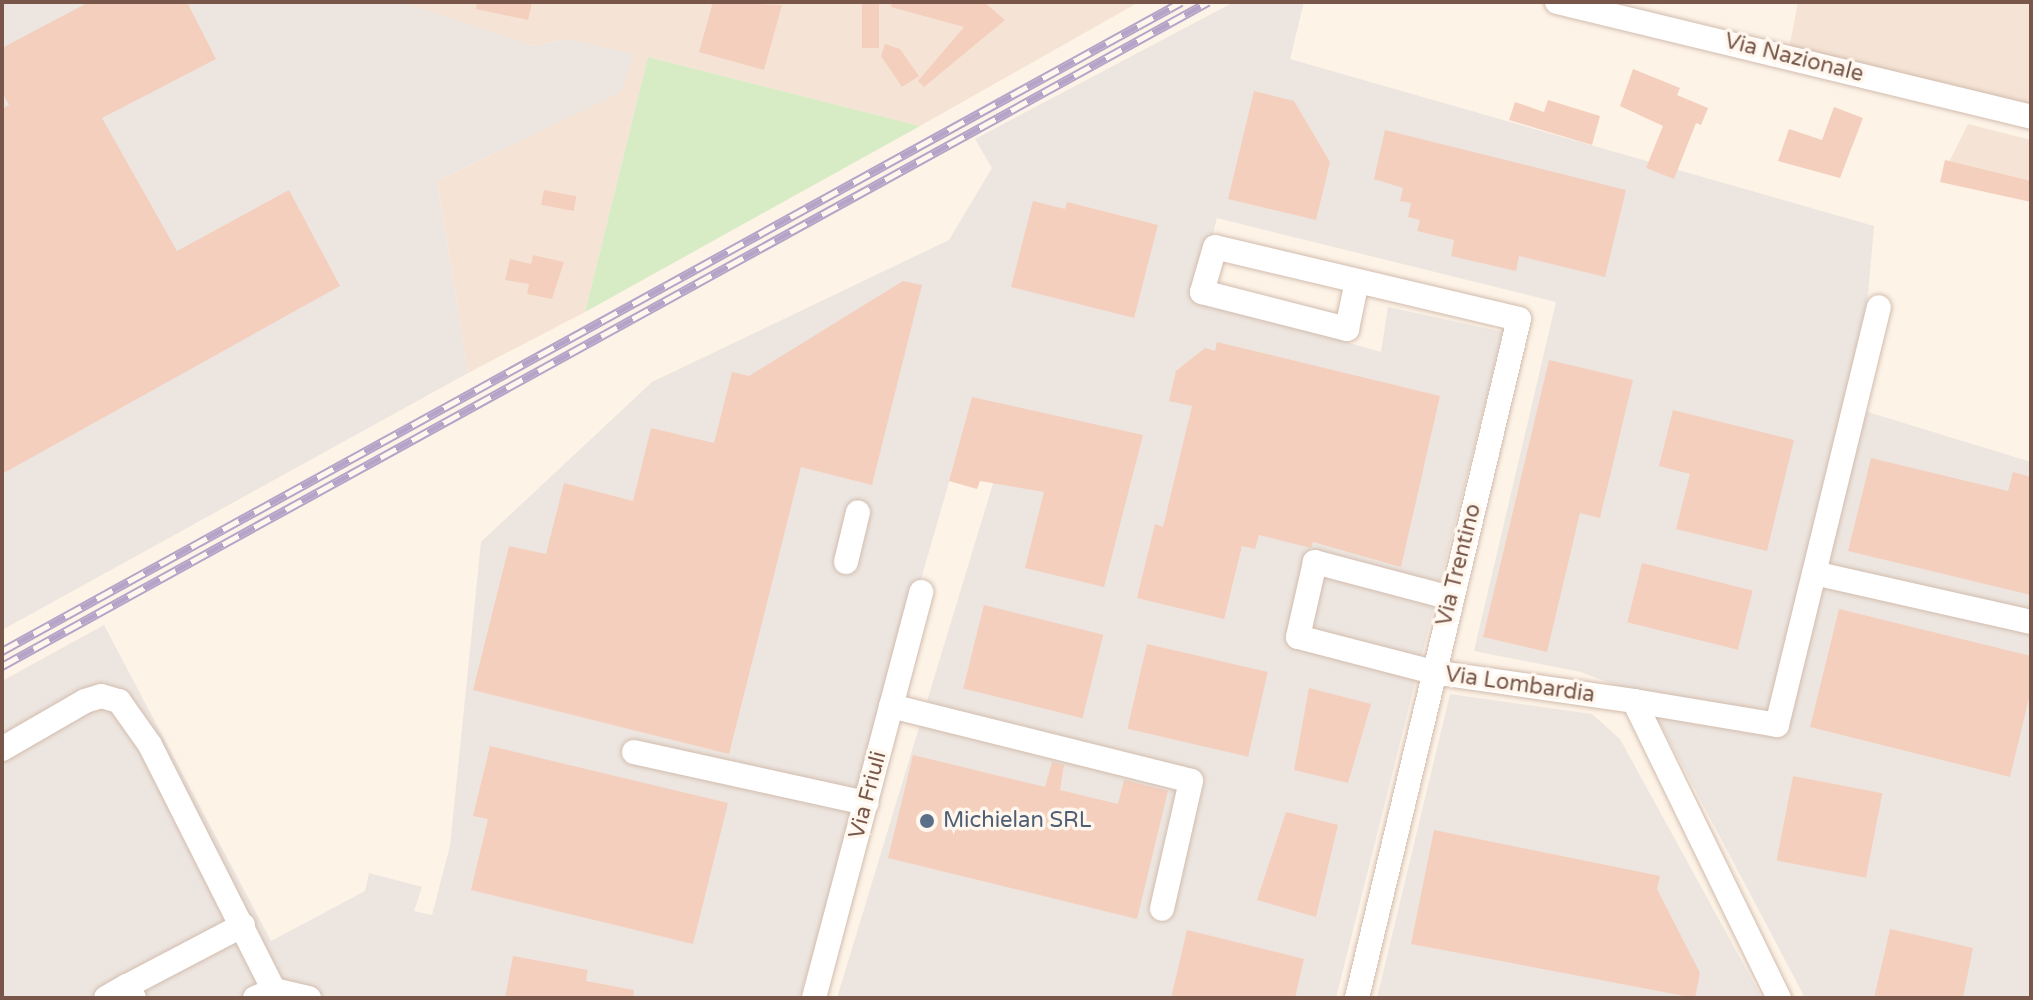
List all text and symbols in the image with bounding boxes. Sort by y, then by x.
street label: Via Nazionale [1722,28,1866,88]
street label: Via Trentino [1431,501,1487,629]
street label: Via Lombardia [1443,661,1597,709]
street label: Via Friuli [844,748,892,842]
place label: Michielan SRL [943,808,1091,834]
marker: Michielan SRL [918,812,936,830]

